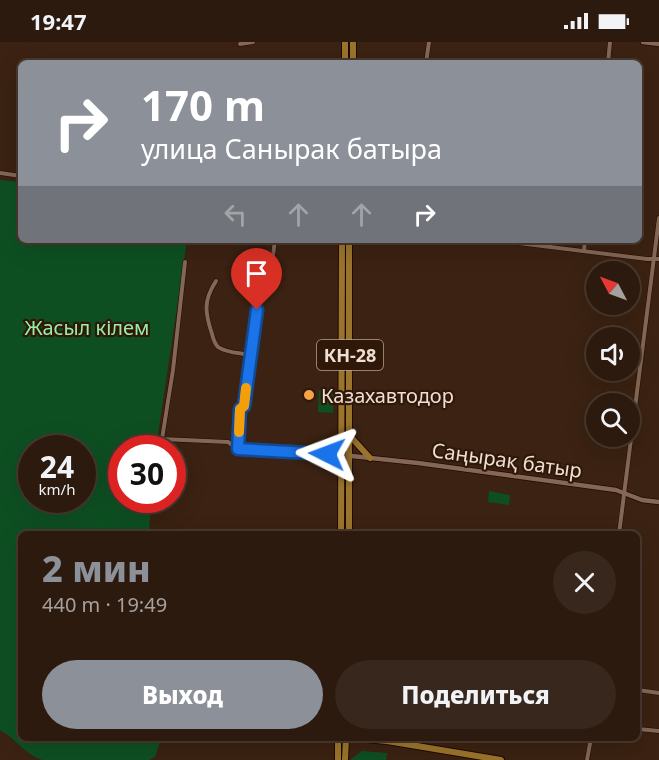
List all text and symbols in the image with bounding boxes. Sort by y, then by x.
text: 19:47 [30,6,87,36]
text: 170 m [141,76,265,133]
icon: right [42,84,120,162]
text: улица Санырак батыра [141,130,442,167]
icon: left [219,198,252,231]
icon: ahead [282,198,315,231]
icon: ahead [345,198,378,231]
icon: right [408,198,441,231]
pin [231,248,282,310]
icon: arrive [240,257,273,290]
north arrow [586,261,640,315]
map controls [586,261,640,447]
park label: Жасыл кілем [25,314,149,341]
button: sound [586,327,640,381]
road number: КН-28 [317,340,383,370]
place label: Казахавтодор [321,382,454,409]
marker: Казахавтодор [302,388,316,402]
button: search [586,393,640,447]
position arrow [295,422,359,486]
speed limit sign: 30 [108,435,186,513]
street label: Саңырақ батыр [430,436,584,484]
text: 24 [40,446,74,487]
text: km/h [39,479,75,499]
text: 2 мин [42,544,151,593]
button: close [553,551,616,614]
text: 440 m · 19:49 [42,591,167,618]
button: Выход [42,660,323,729]
button: Поделиться [335,660,616,729]

